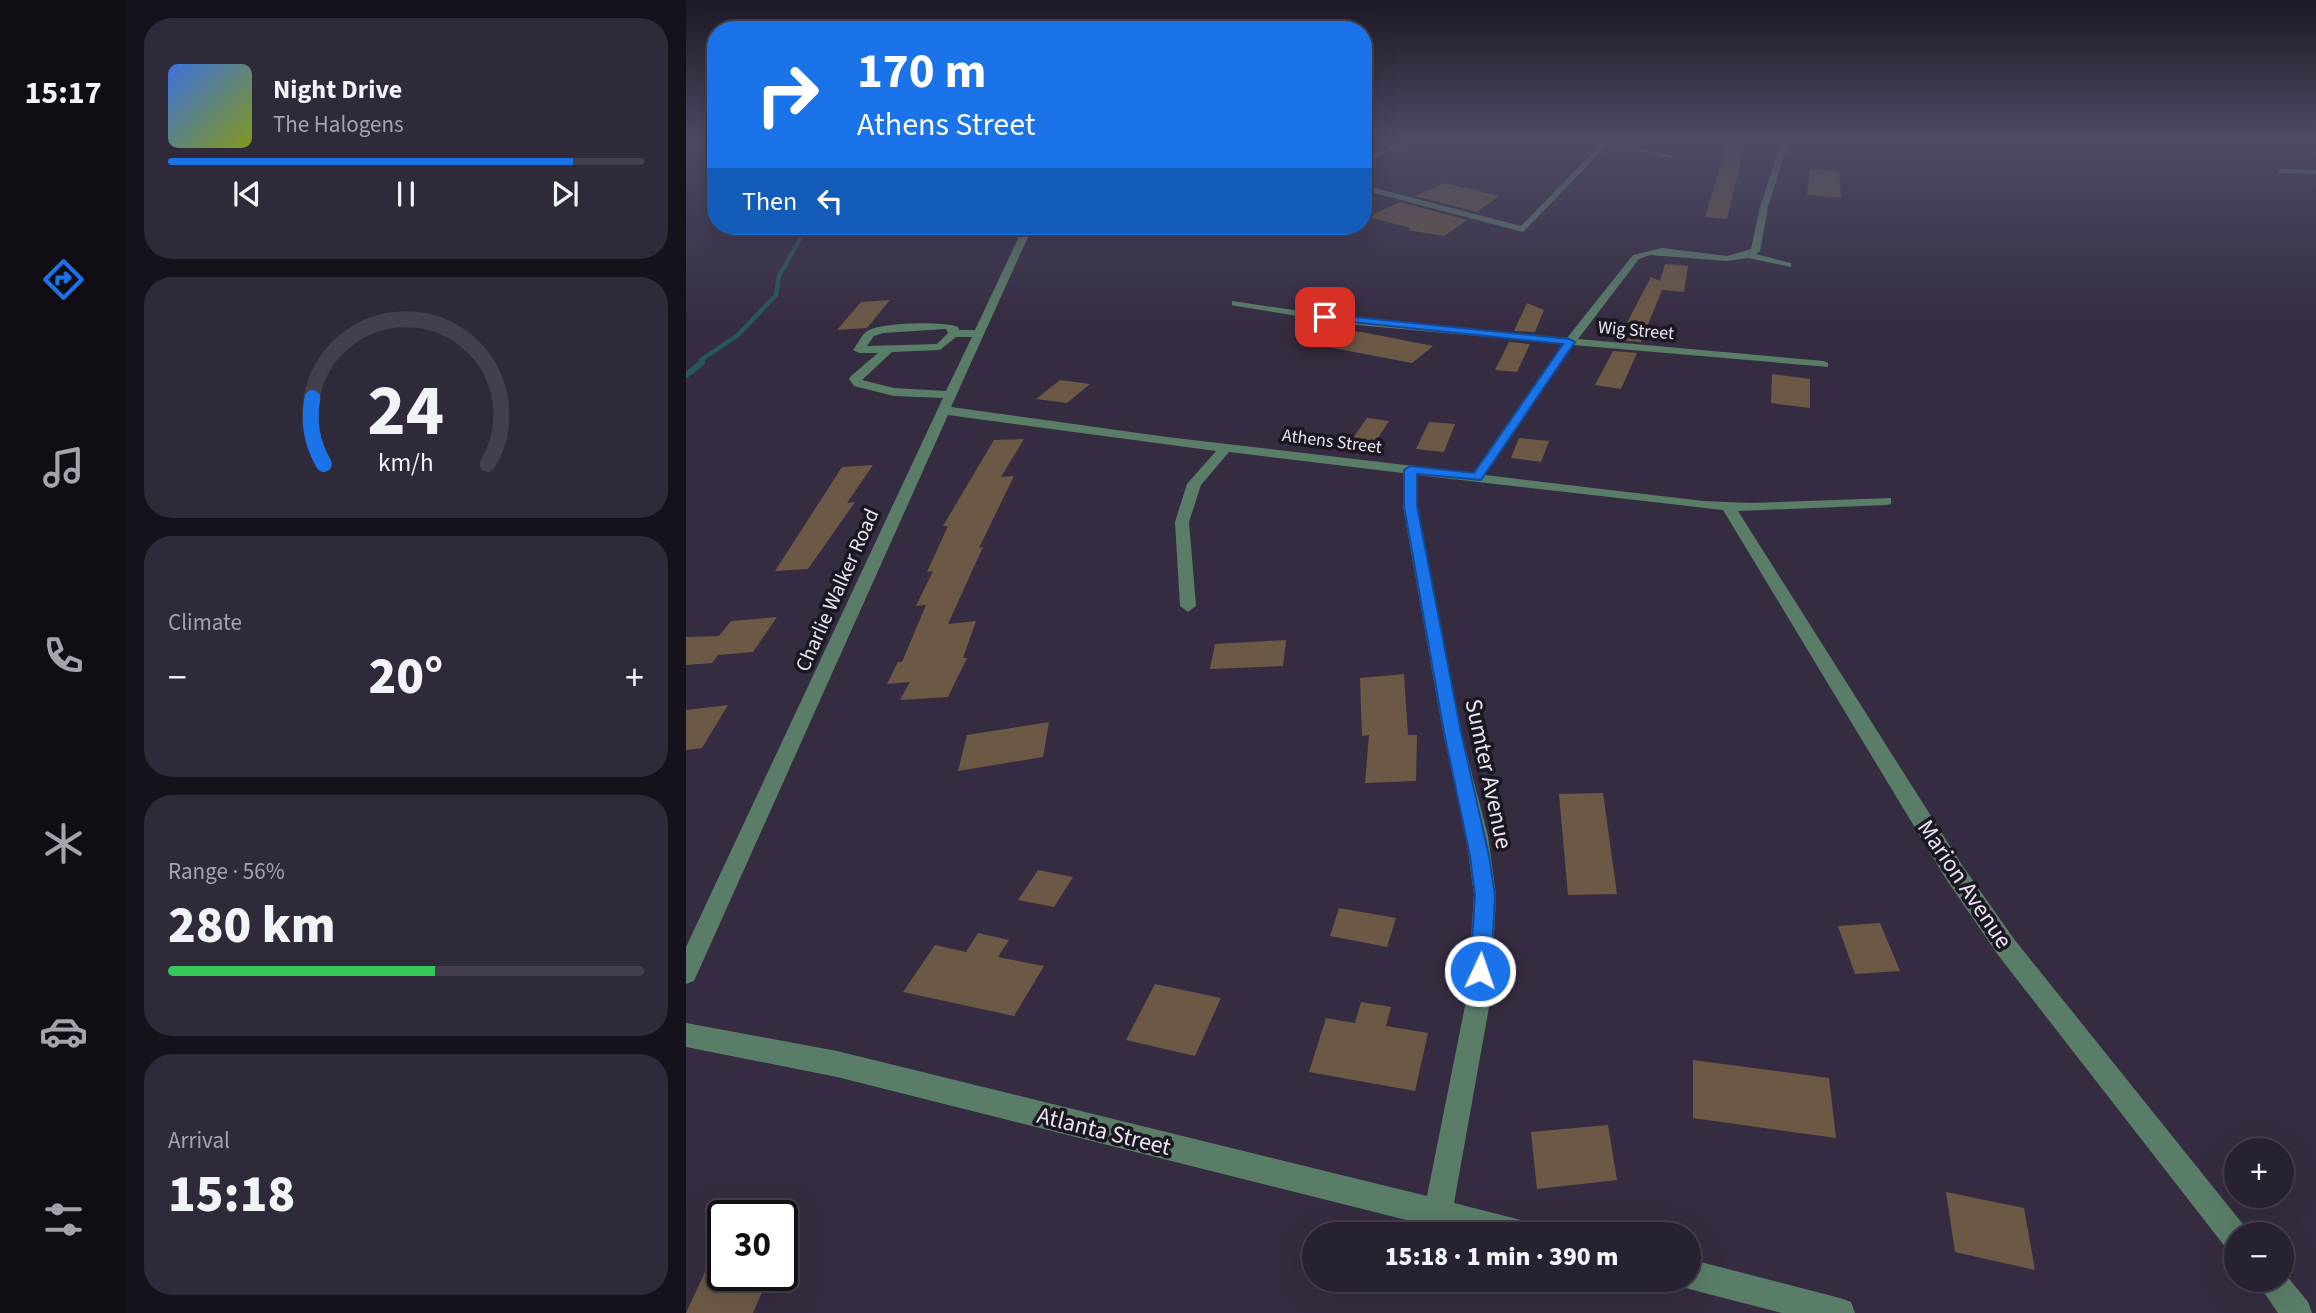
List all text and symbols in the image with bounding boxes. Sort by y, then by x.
text: 170 m [857,37,986,107]
icon: right [742,49,833,140]
text: 15:17 [24,70,102,116]
text: Night Drive [273,71,402,108]
text: Athens Street [857,102,1036,148]
text: The Halogens [273,108,404,141]
icon: previous [228,175,266,213]
icon: pause [387,175,425,213]
icon: next [546,175,584,213]
icon: left [811,182,849,220]
text: Then [742,183,797,220]
icon: directions [39,255,88,304]
pin [1295,287,1355,347]
icon: arrive [1306,298,1344,336]
street label: Wig Street [1597,315,1675,346]
text: 24 [368,359,444,463]
street label: Athens Street [1281,423,1383,460]
icon: music [39,443,88,492]
text: km/h [378,444,434,480]
street label: Charlie Walker Road [788,504,886,676]
text: Climate [168,606,242,639]
icon: phone [39,631,88,680]
text: 20° [369,640,443,714]
text: − [168,651,187,705]
text: + [625,651,644,705]
street label: Sumter Avenue [1456,696,1521,852]
street label: Marion Avenue [1909,813,2021,956]
icon: climate [39,819,88,868]
text: Range · 56% [168,855,285,888]
text: 280 km [168,889,336,963]
position arrow [1443,934,1517,1008]
icon: car [39,1007,88,1056]
street label: Atlanta Street [1033,1098,1174,1165]
text: Arrival [168,1124,230,1157]
map controls [2224,1138,2294,1292]
button: + [2224,1138,2294,1208]
text: 15:18 [168,1158,295,1232]
icon: filters [39,1195,88,1244]
speed limit sign: 30 [707,1200,798,1291]
button: − [2224,1222,2294,1292]
text: 15:18 · 1 min · 390 m [1385,1238,1618,1275]

